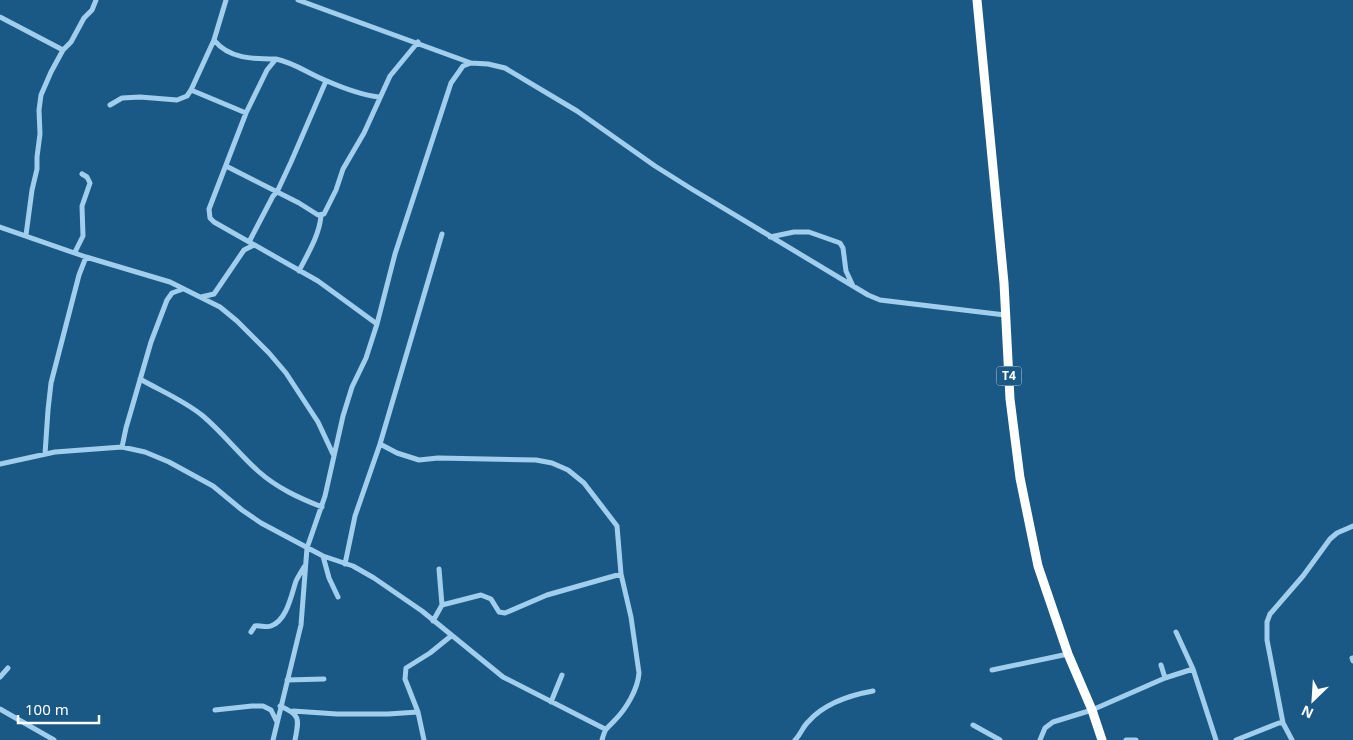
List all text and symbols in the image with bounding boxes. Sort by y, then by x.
road number: T4 [996,366,1022,386]
north arrow [1288,675,1338,725]
scale bar [18,692,99,724]
text: 100 m [25,699,69,719]
text: N [1298,701,1316,723]

